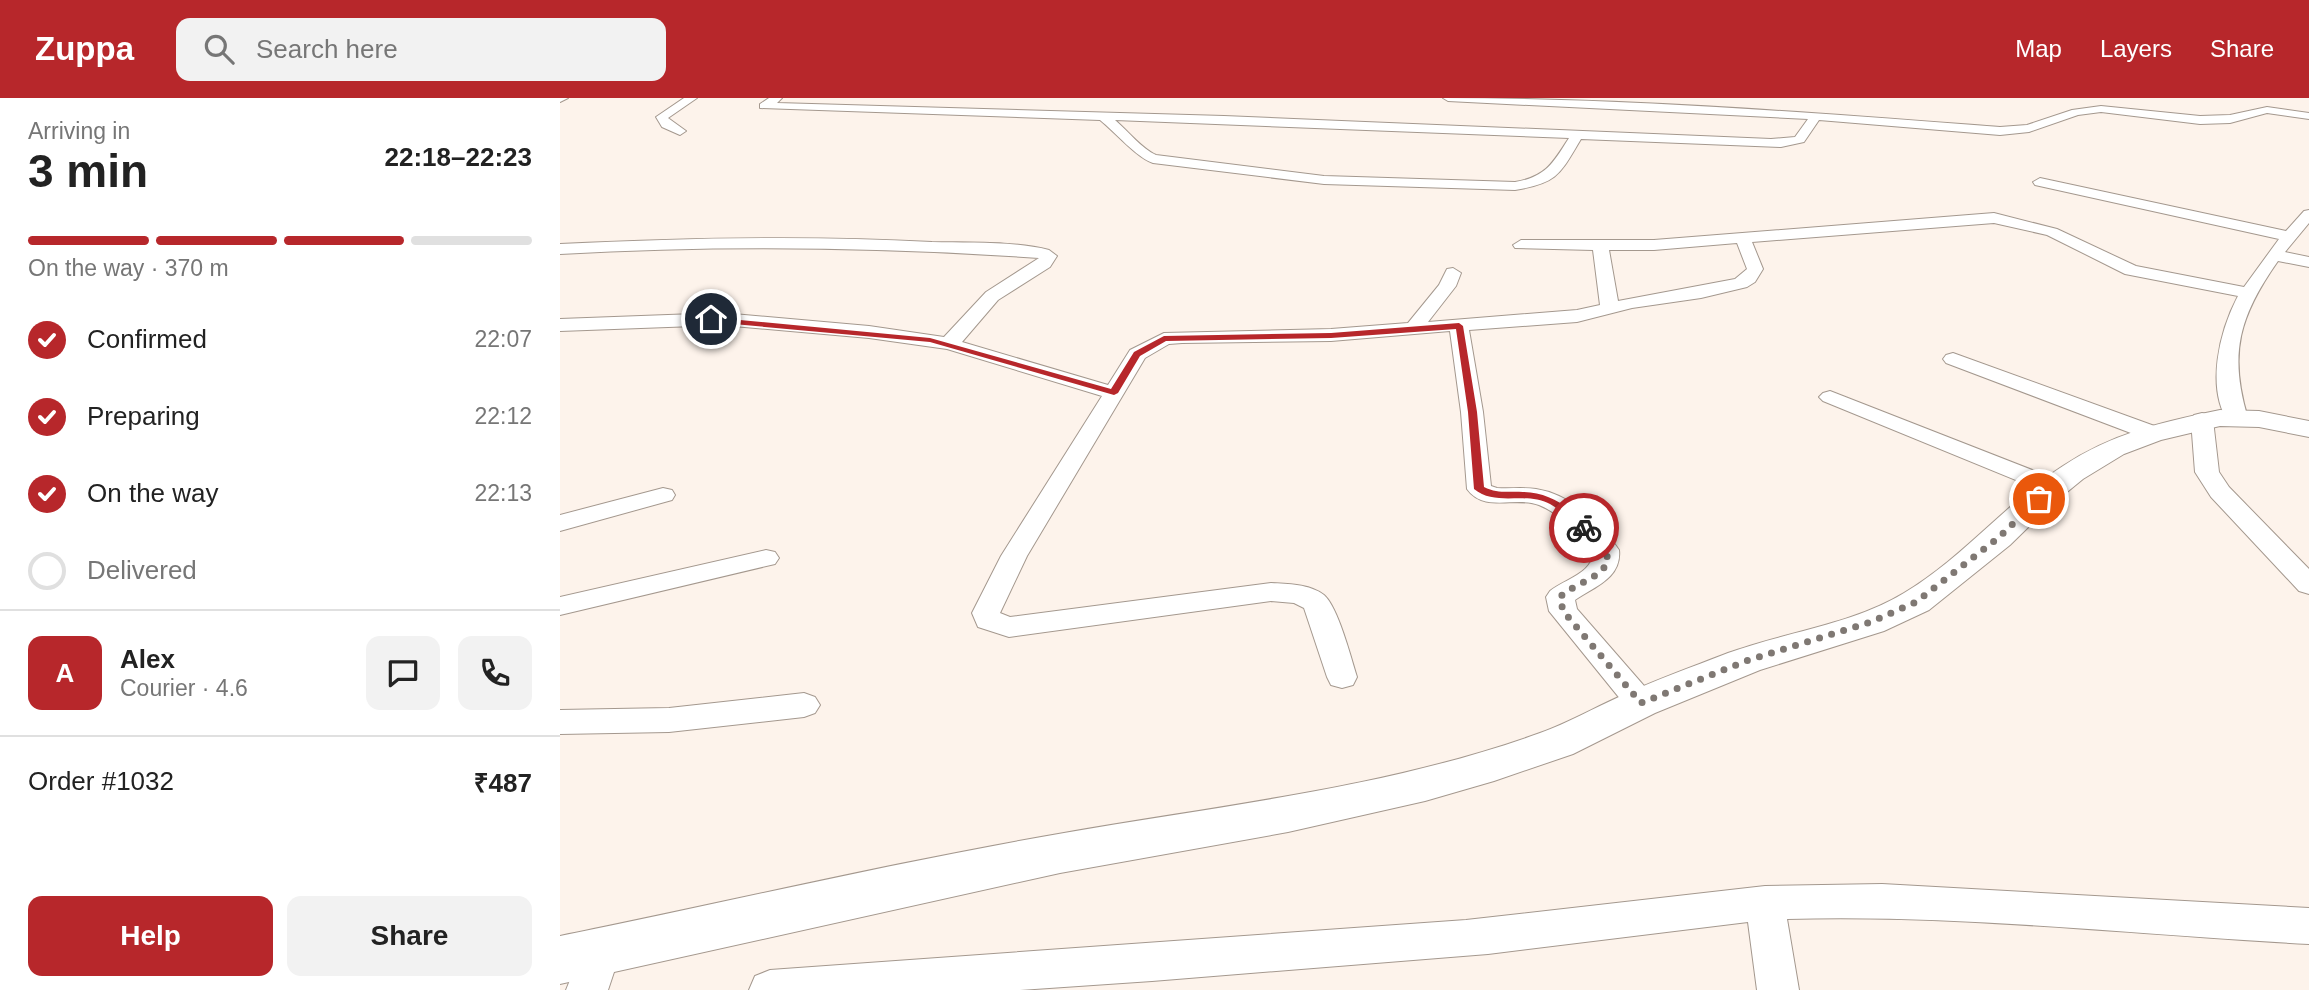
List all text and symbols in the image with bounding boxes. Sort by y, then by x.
search box [176,18,666,81]
text: Zuppa [35,30,134,67]
icon: search [200,30,238,68]
text: Search here [256,34,398,64]
text: Map [2015,35,2062,62]
text: Layers [2100,35,2172,62]
text: Share [2210,35,2274,62]
text: Arriving in [28,118,130,144]
text: 22:18–22:23 [385,142,532,172]
text: 3 min [28,145,148,197]
text: On the way · 370 m [28,255,229,281]
pin [681,289,741,349]
icon: home [692,300,730,338]
icon: check [28,321,66,359]
text: Confirmed [87,324,207,354]
text: 22:07 [474,326,532,352]
icon: check [28,398,66,436]
text: Preparing [87,401,200,431]
text: 22:12 [474,403,532,429]
pin [2009,469,2069,529]
icon: check [28,475,66,513]
text: On the way [87,478,219,508]
text: 22:13 [474,480,532,506]
icon: bag [2020,480,2058,518]
courier [1549,493,1619,563]
icon: bike [1565,509,1603,547]
text: Delivered [87,555,197,585]
button: chat [366,636,440,710]
button: phone [458,636,532,710]
text: Alex [120,644,175,674]
text: A [56,658,74,688]
text: Courier · 4.6 [120,675,248,701]
text: Order #1032 [28,766,174,796]
text: ₹487 [474,768,532,798]
button: Help [28,896,273,976]
button: Share [287,896,532,976]

